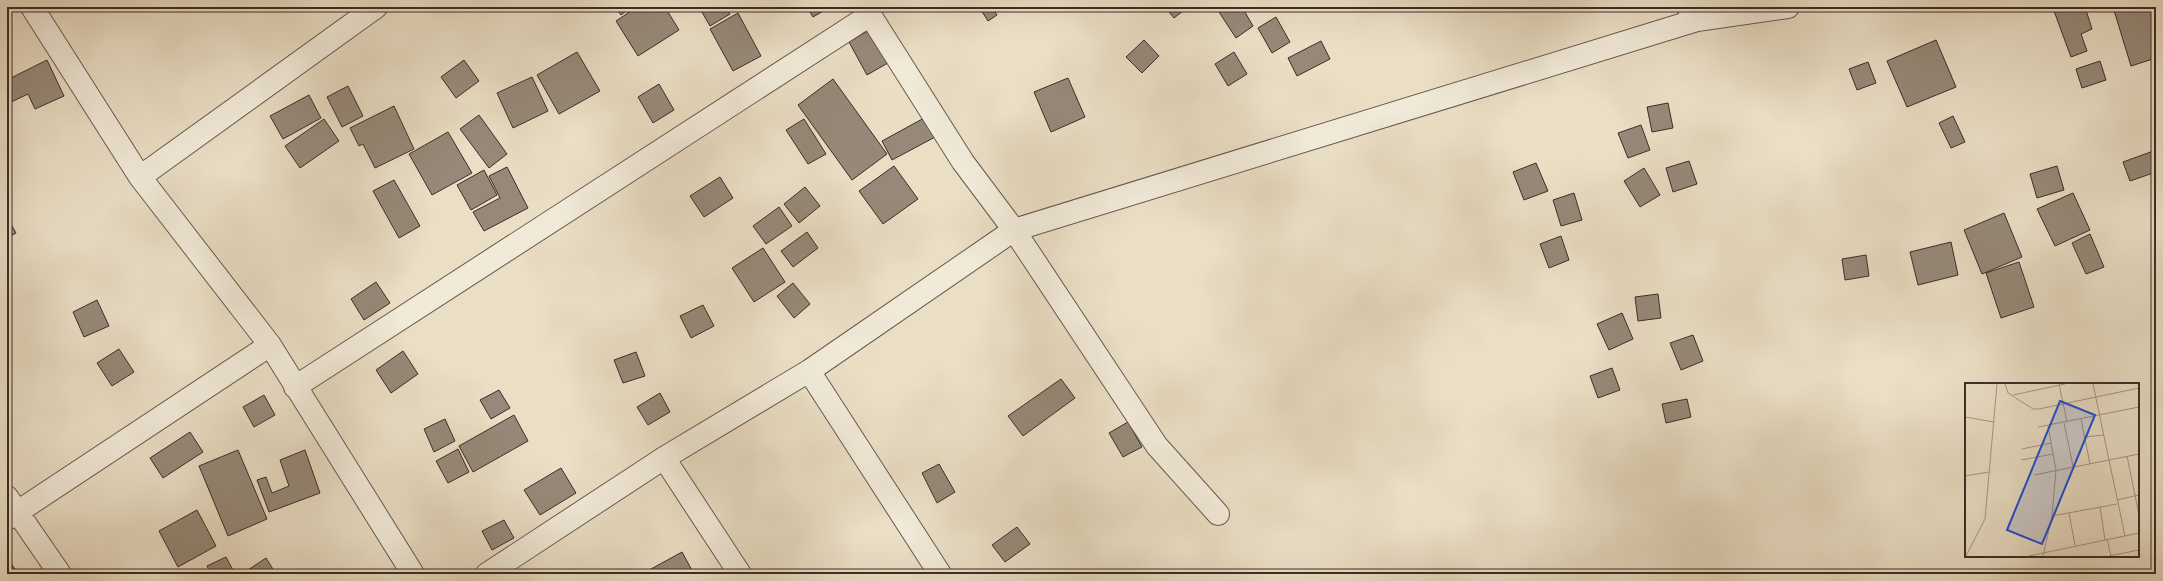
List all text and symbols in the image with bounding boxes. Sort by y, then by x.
inset map [1965,383,2139,557]

